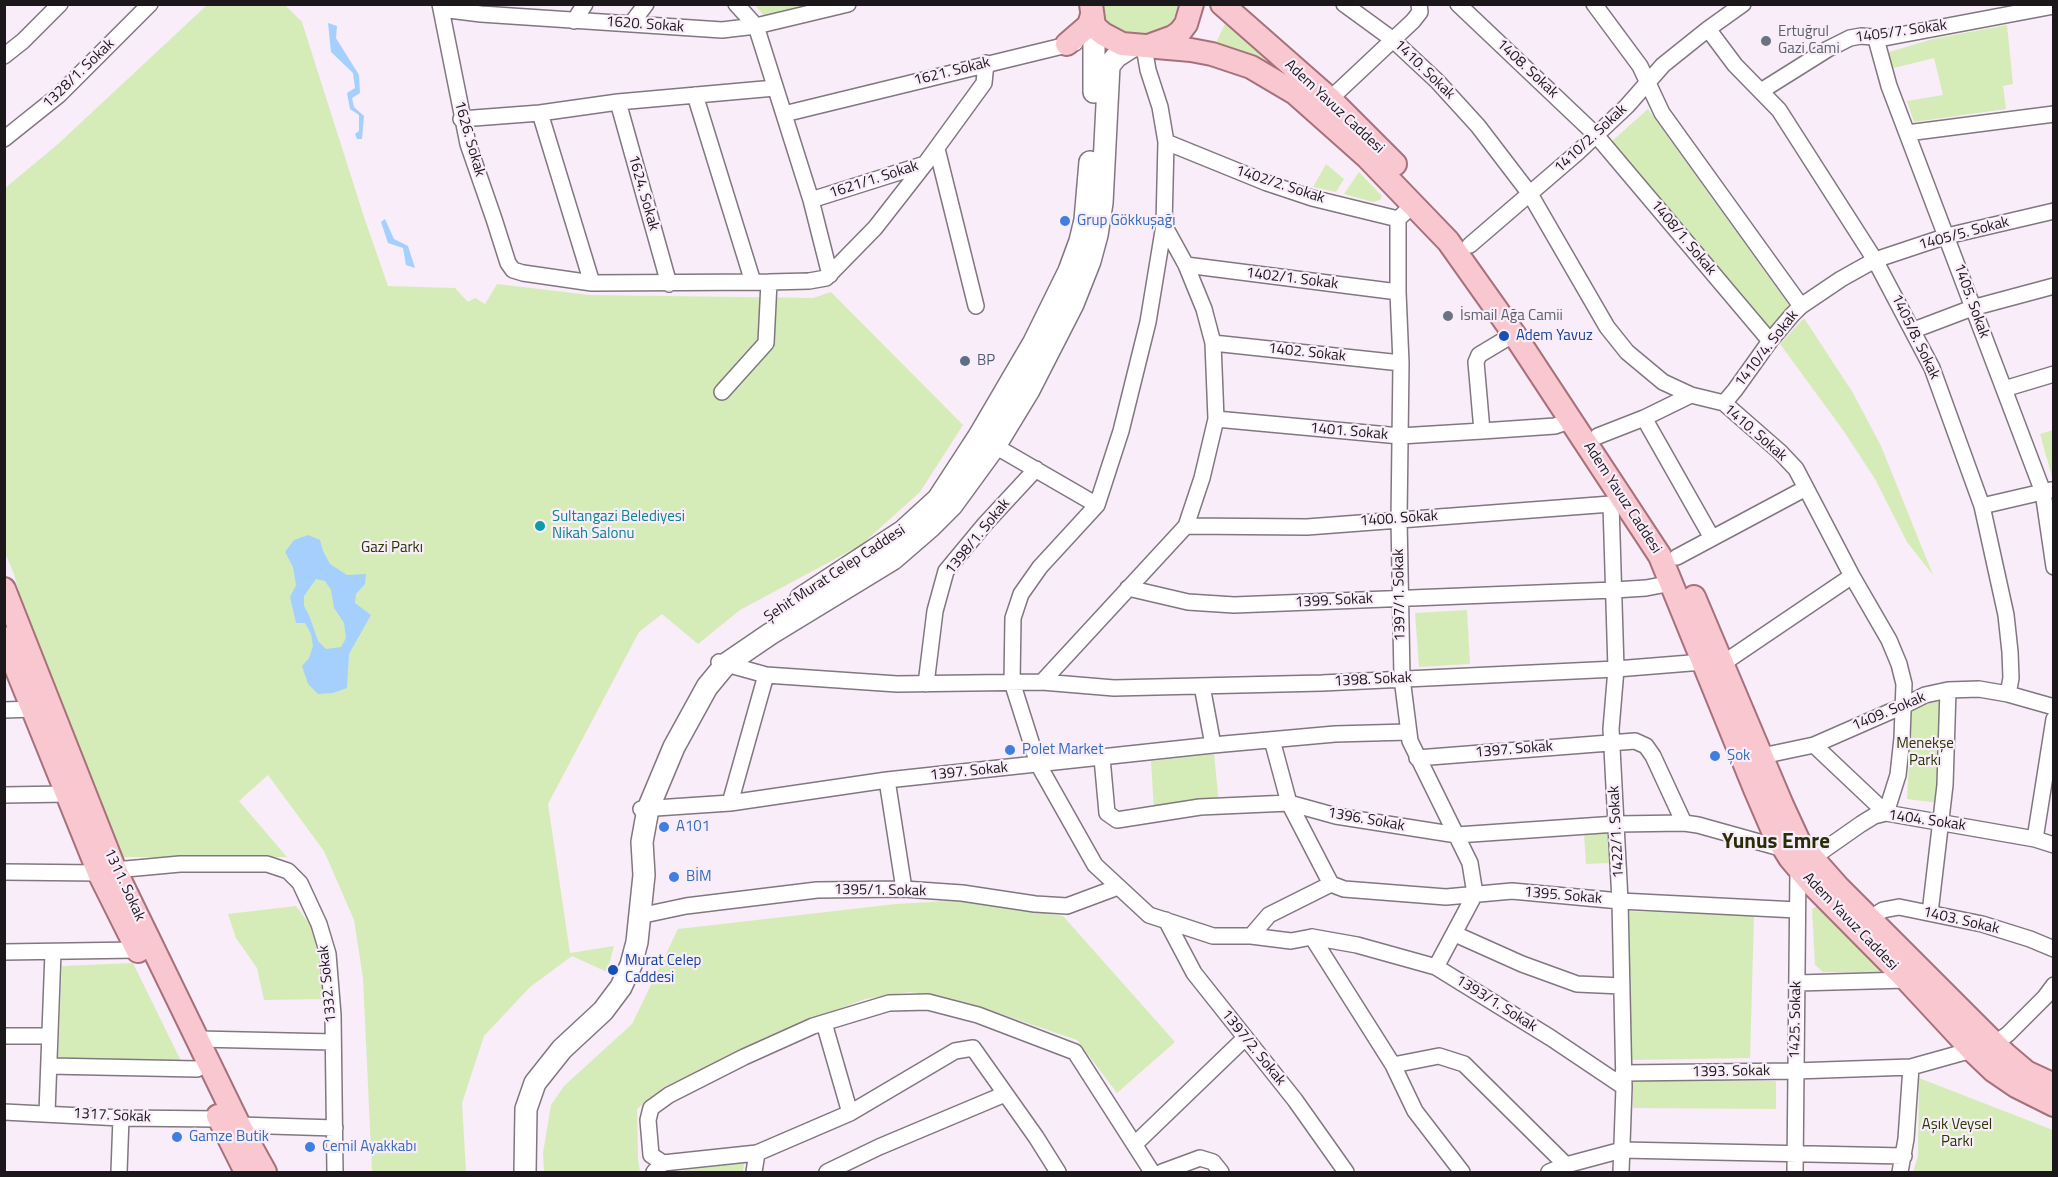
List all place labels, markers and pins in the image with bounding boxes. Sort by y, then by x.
place label: Ertuğrul Gazi Cami [1778,23,1840,58]
marker: Ertuğrul Gazi Cami [1759,34,1773,48]
place label: Grup Gökkuşağı [1077,212,1176,230]
marker: Grup Gökkuşağı [1058,214,1072,228]
place label: İsmail Ağa Camii [1460,307,1563,325]
marker: İsmail Ağa Camii [1441,309,1455,323]
place label: Adem Yavuz [1516,327,1593,345]
marker: Adem Yavuz [1497,329,1511,343]
place label: BP [977,352,995,370]
marker: BP [958,354,972,368]
place label: Sultangazi Belediyesi Nikah Salonu [552,508,685,543]
marker: Sultangazi Belediyesi Nikah Salonu [533,519,547,533]
place label: Polet Market [1022,741,1103,759]
marker: Polet Market [1003,743,1017,757]
place label: Şok [1727,747,1750,765]
marker: Şok [1708,749,1722,763]
place label: A101 [676,818,710,836]
marker: A101 [657,820,671,834]
place label: BİM [686,868,712,886]
marker: BİM [667,870,681,884]
place label: Murat Celep Caddesi [625,952,701,987]
marker: Murat Celep Caddesi [606,963,620,977]
place label: Gamze Butik [189,1128,269,1146]
marker: Gamze Butik [170,1130,184,1144]
place label: Cemil Ayakkabı [322,1138,416,1156]
marker: Cemil Ayakkabı [303,1140,317,1154]

